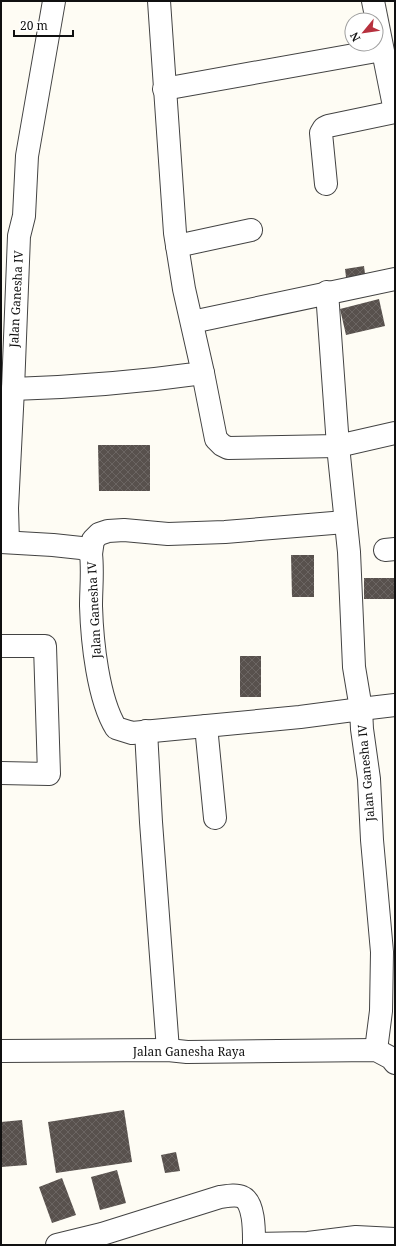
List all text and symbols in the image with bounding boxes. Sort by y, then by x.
scale bar [14,12,73,38]
north arrow [344,12,384,52]
text: 20 m [20,17,48,34]
text: N [346,29,363,45]
street label: Jalan Ganesha IV [5,249,27,349]
street label: Jalan Ganesha IV [83,560,105,660]
street label: Jalan Ganesha IV [353,723,379,823]
street label: Jalan Ganesha Raya [132,1043,246,1060]

